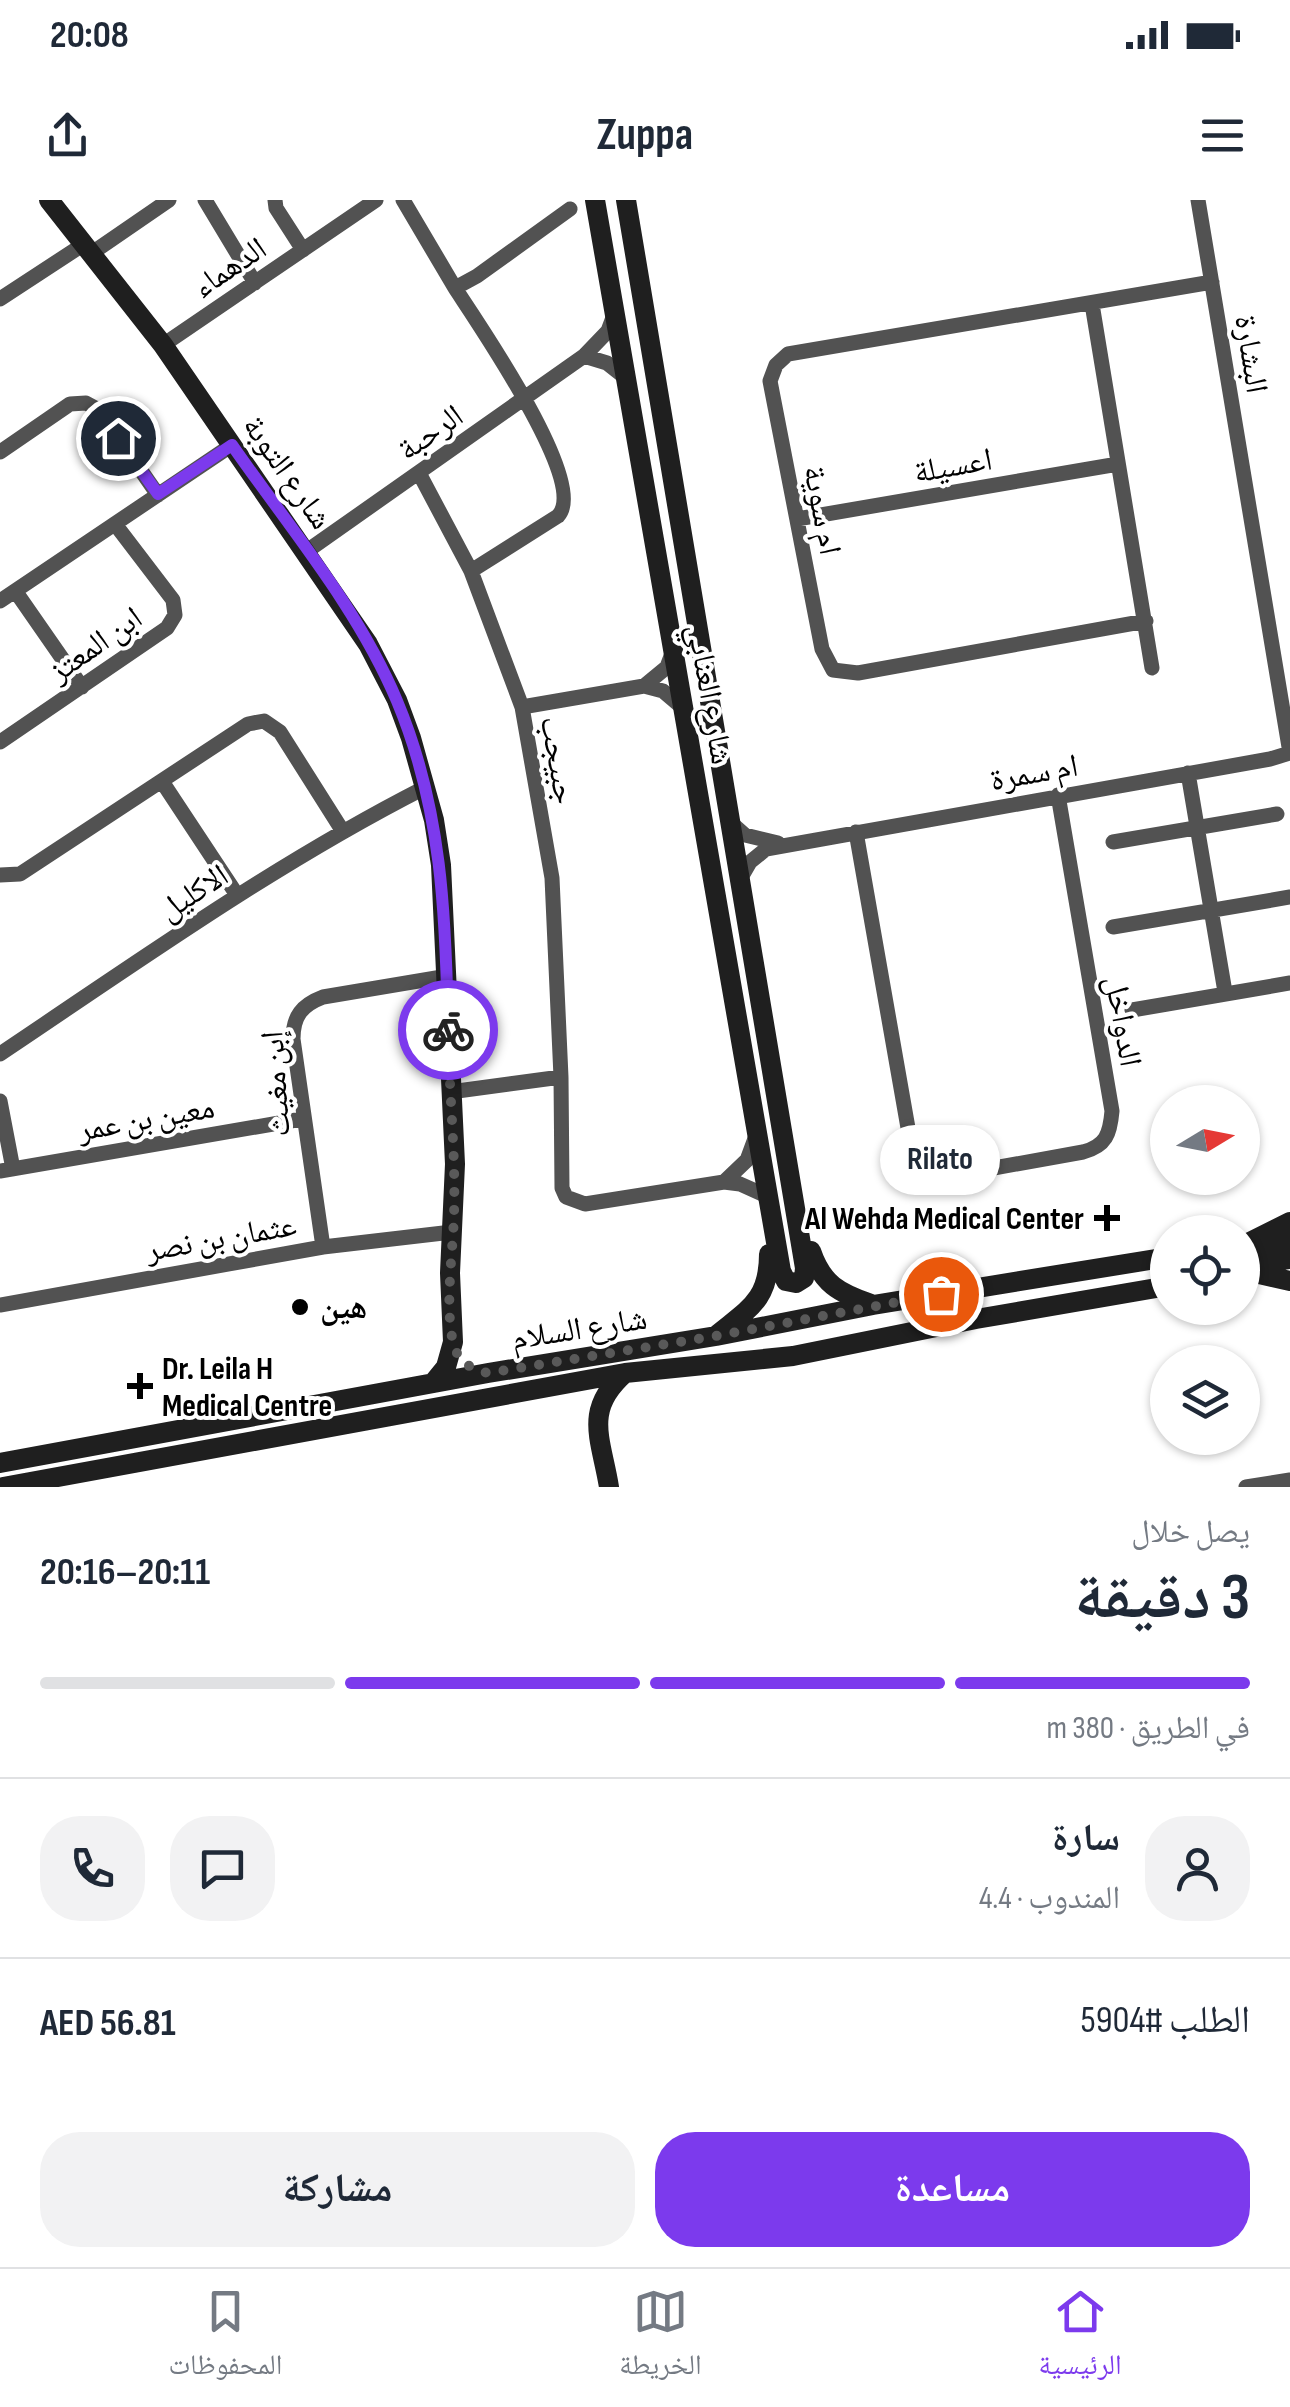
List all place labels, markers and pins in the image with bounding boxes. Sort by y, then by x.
pin [76,396,161,481]
callout: Rilato [881,1124,1001,1194]
place label: Al Wehda Medical Center [804,1200,1084,1239]
marker: Al Wehda Medical Center [1094,1205,1120,1231]
pin [899,1252,984,1337]
place label: هين [320,1289,367,1328]
marker: هين [289,1296,311,1318]
place label: Dr. Leila H Medical Centre [162,1350,332,1426]
marker: Dr. Leila H Medical Centre [127,1373,153,1399]

